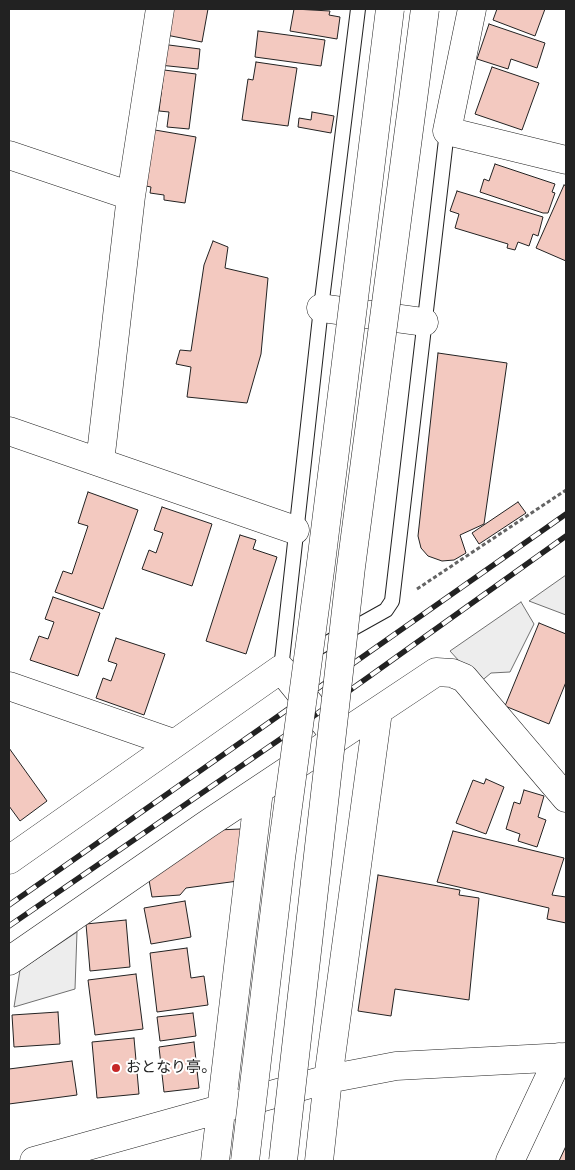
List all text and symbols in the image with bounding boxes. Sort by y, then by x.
place label: おとなり亭。 [126,1059,216,1077]
marker: おとなり亭。 [110,1062,122,1074]

